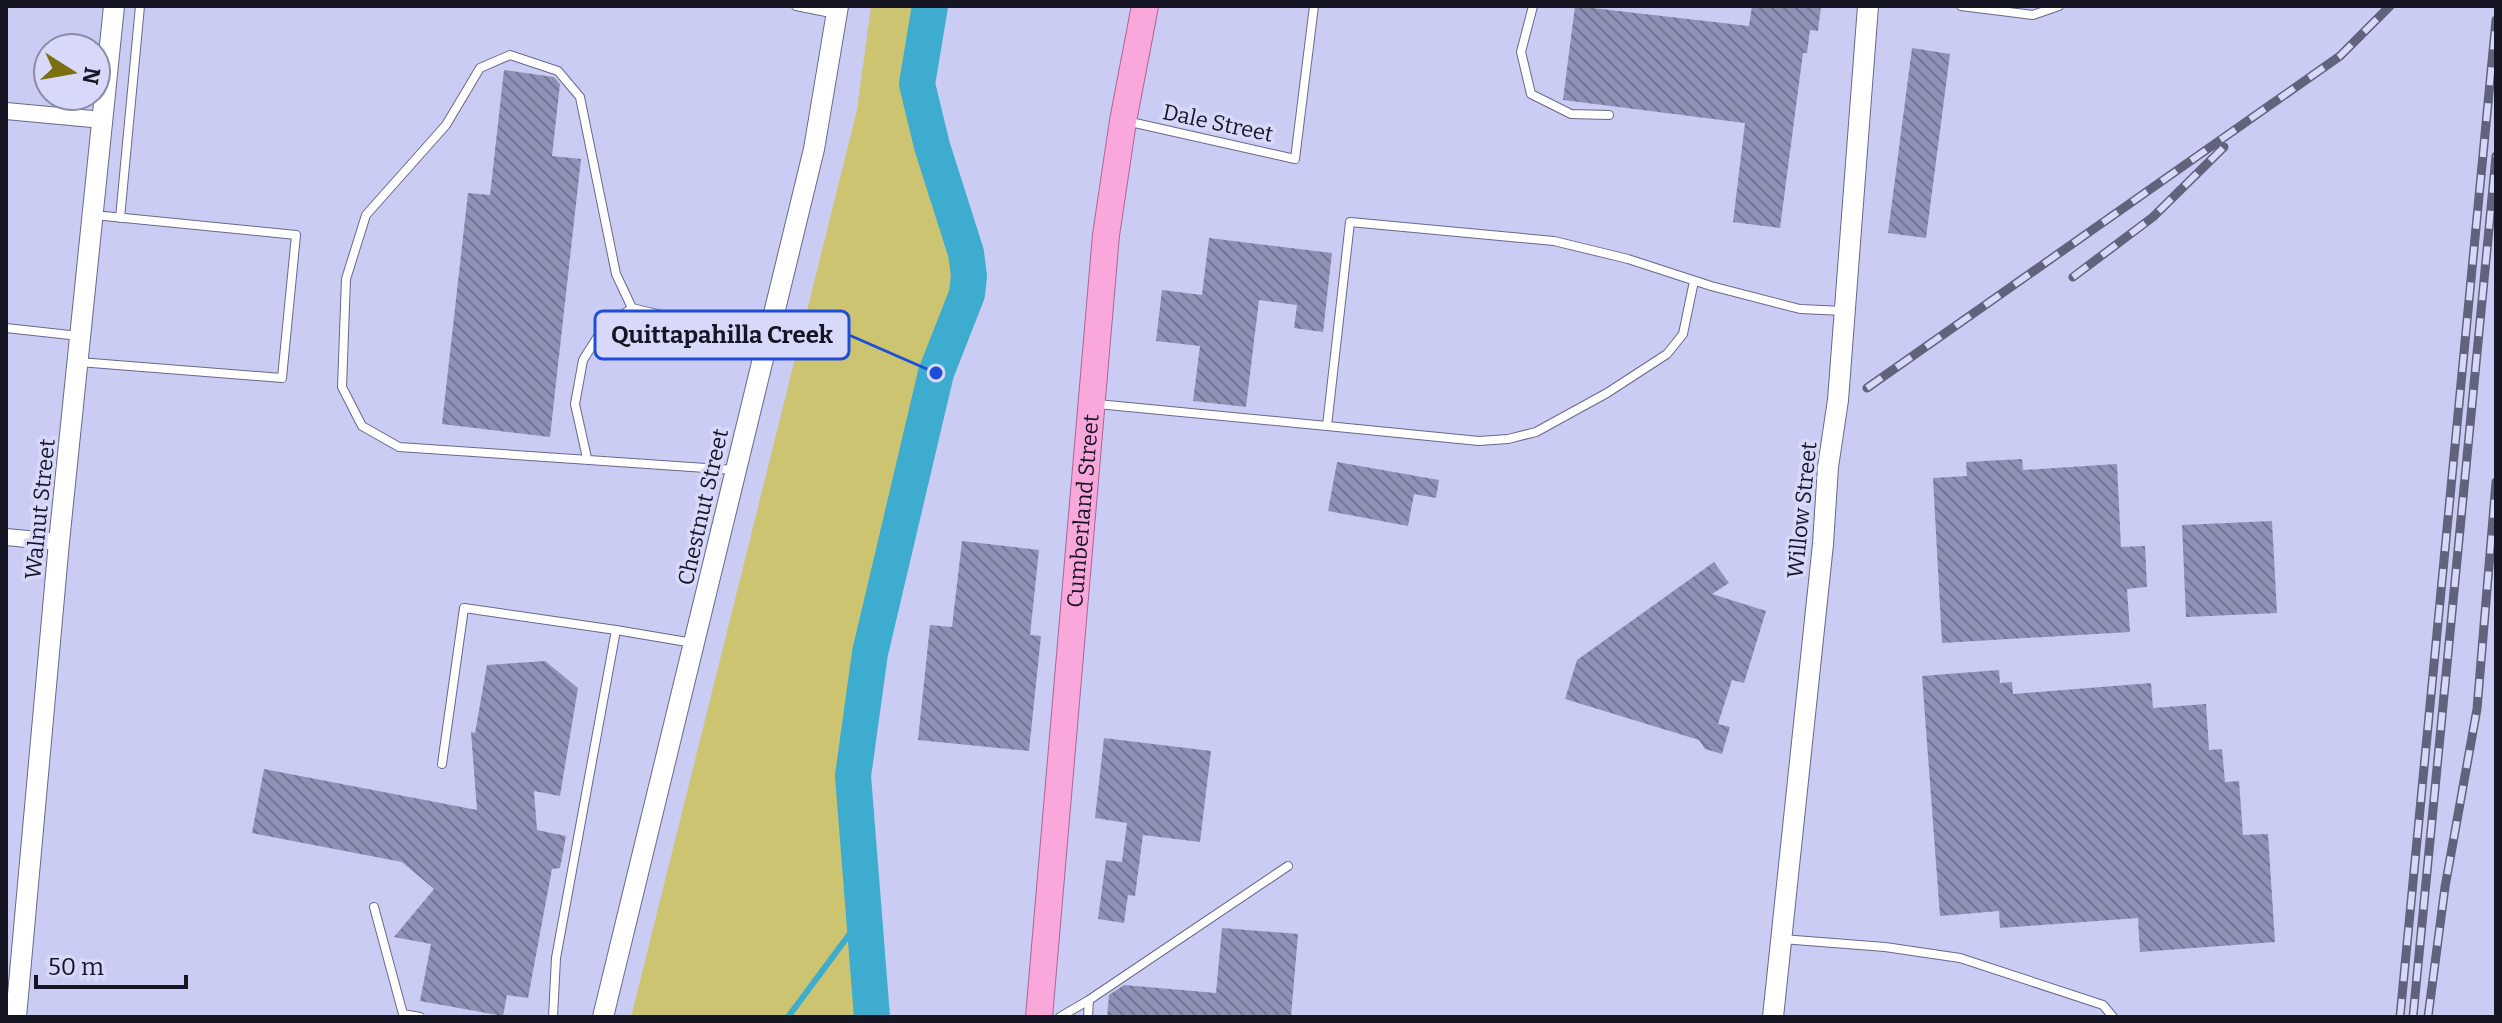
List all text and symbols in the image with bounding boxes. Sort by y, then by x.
north arrow [32,32,112,112]
text: N [76,65,106,87]
street label: Dale Street [1160,98,1276,148]
callout: Quittapahilla Creek [595,311,849,359]
text: Quittapahilla Creek [611,321,834,349]
street label: Cumberland Street [1061,413,1104,609]
street label: Chestnut Street [672,426,734,588]
street label: Walnut Street [19,437,61,581]
street label: Willow Street [1781,440,1823,580]
scale bar [36,939,186,989]
text: 50 m [48,953,104,981]

